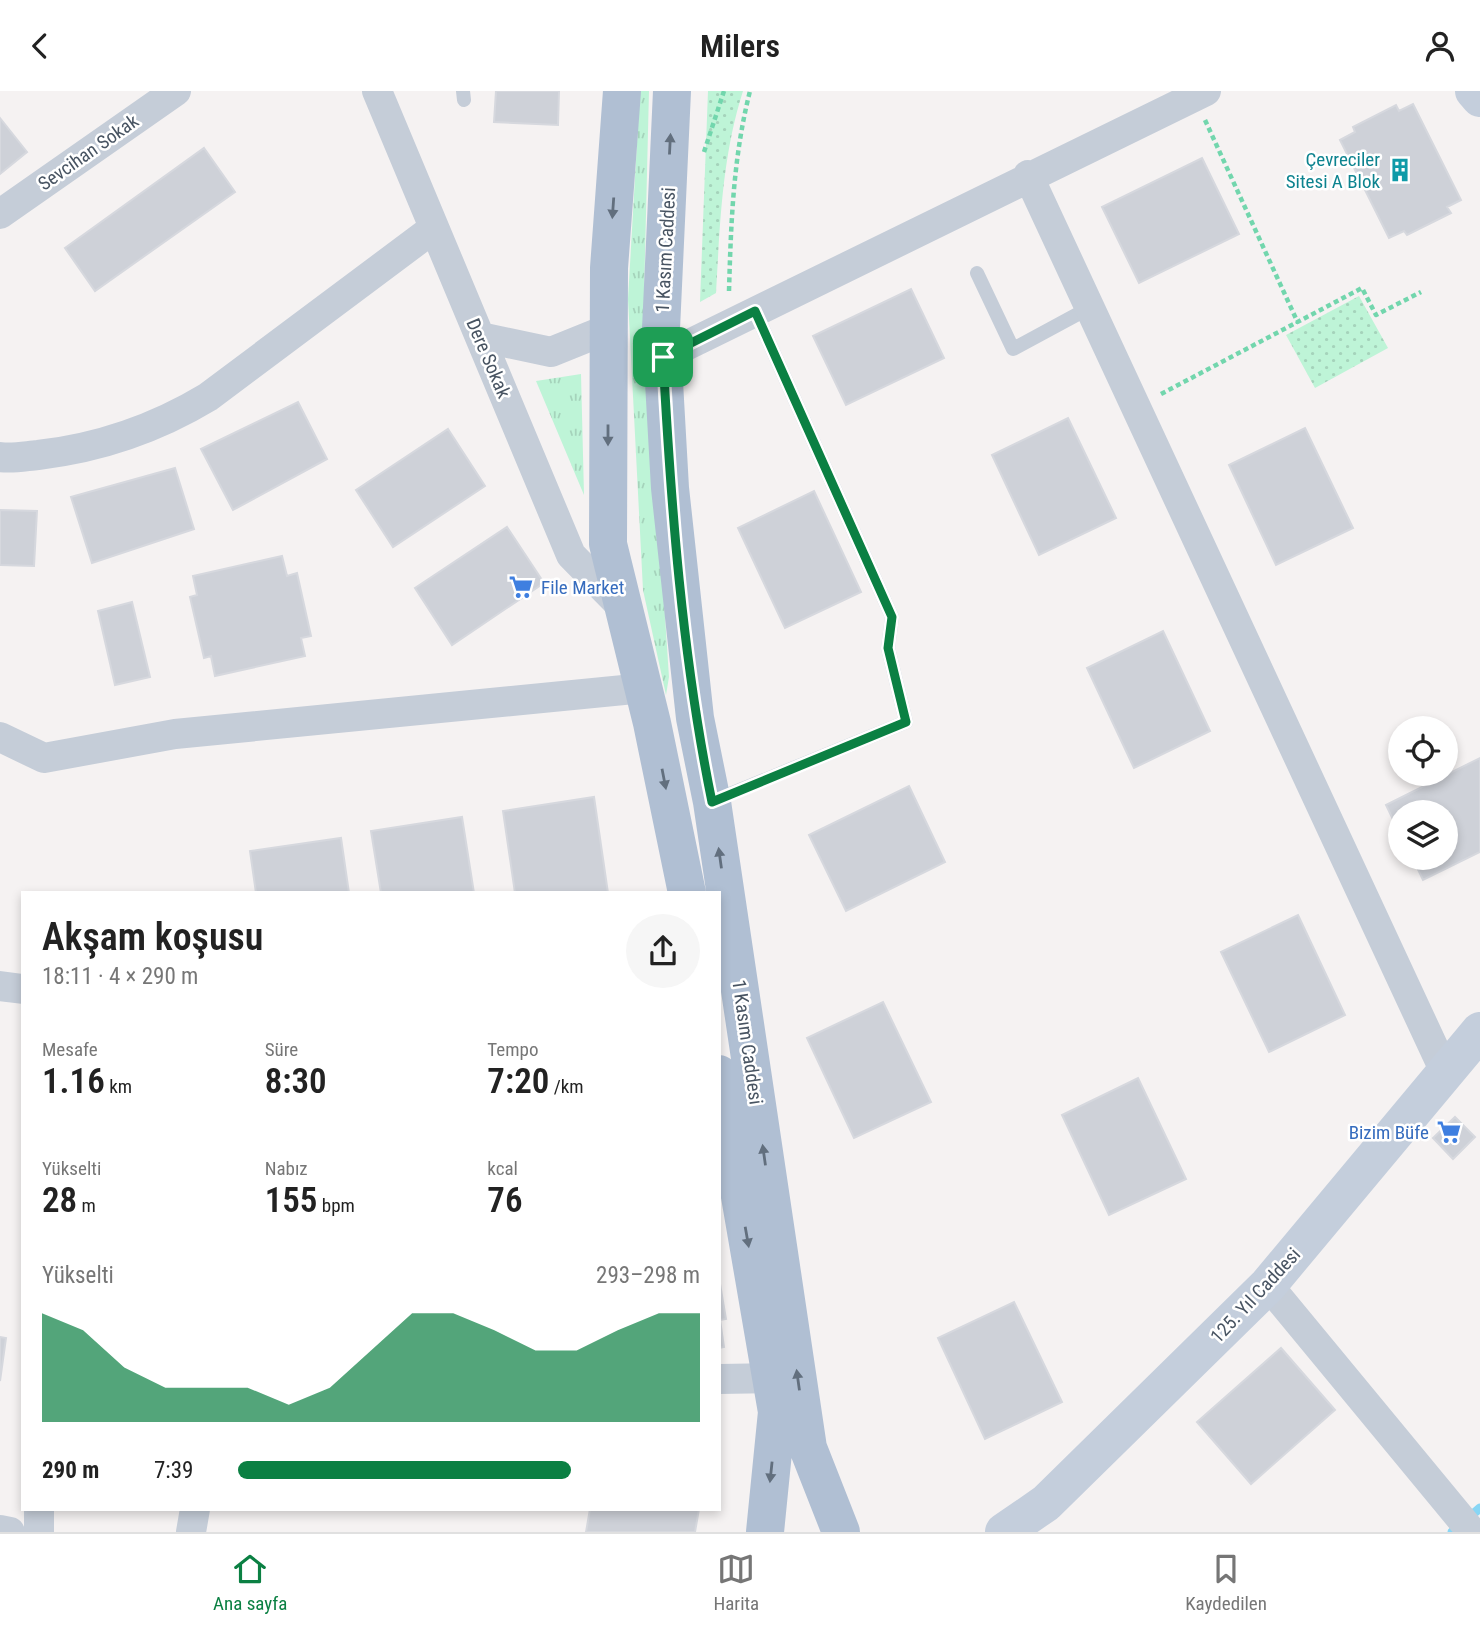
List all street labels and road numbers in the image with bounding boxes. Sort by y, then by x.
street label: Sevcihan Sokak [34,109,143,195]
street label: 1 Kasım Caddesi [651,187,680,313]
street label: Dere Sokak [461,315,516,402]
street label: 1 Kasım Caddesi [727,978,768,1106]
street label: 125. Yıl Caddesi [1206,1243,1305,1348]

